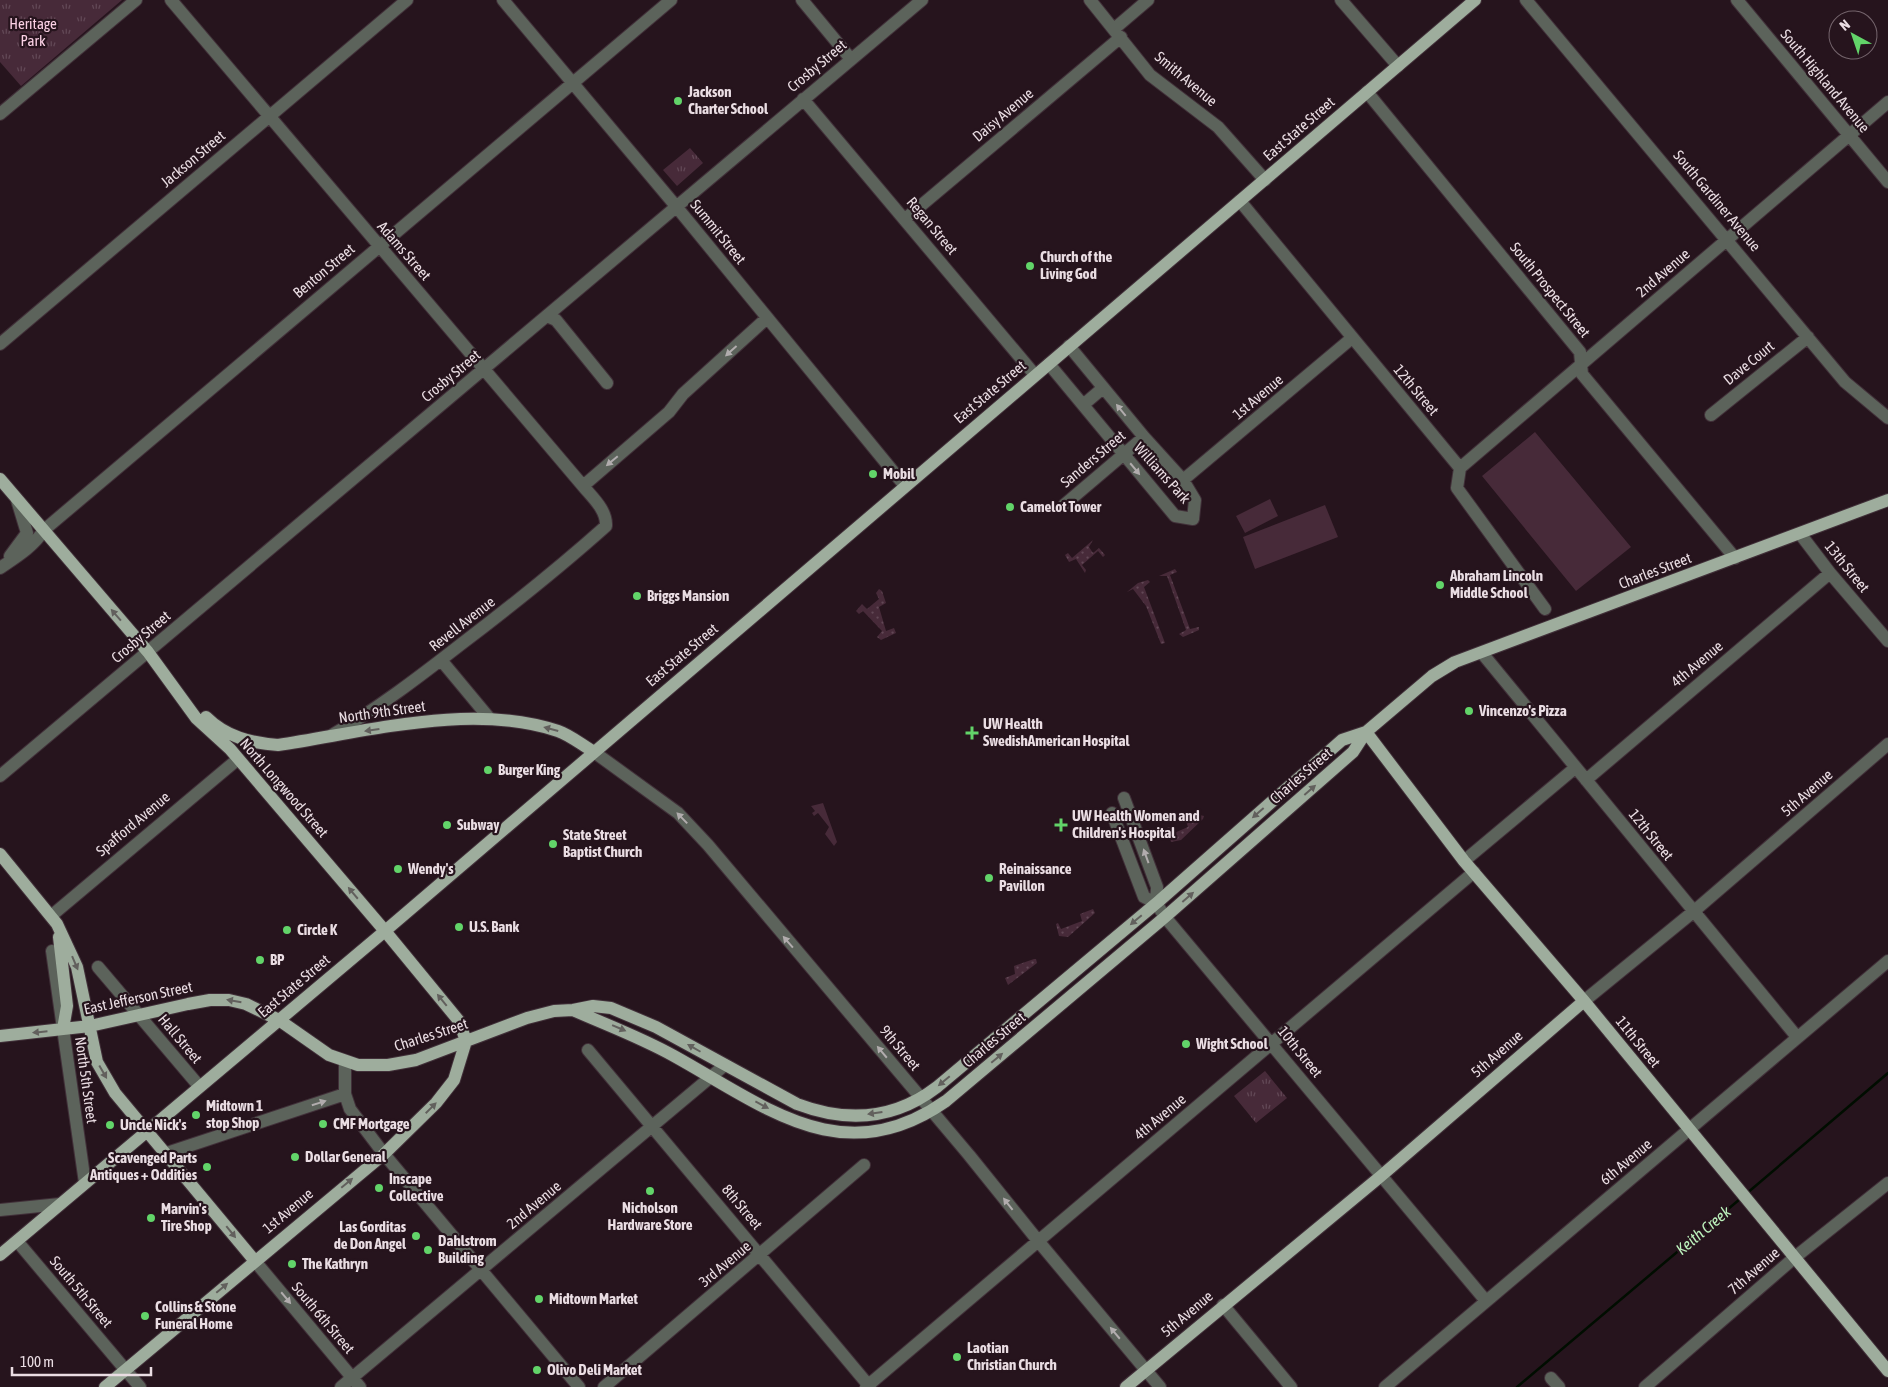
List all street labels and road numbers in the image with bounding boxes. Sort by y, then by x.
street label: South Highland Avenue [1777,26,1873,136]
street label: Crosby Street [784,36,850,95]
street label: Smith Avenue [1152,48,1221,110]
street label: Daisy Avenue [969,84,1037,145]
street label: East State Street [1260,93,1338,164]
street label: Jackson Street [157,127,228,190]
street label: South Gardiner Avenue [1670,147,1765,255]
street label: Regan Street [903,194,961,258]
street label: Summit Street [687,196,750,267]
street label: Adams Street [374,218,435,284]
street label: South Prospect Street [1507,239,1594,341]
street label: Benton Street [290,240,358,301]
street label: 2nd Avenue [1633,245,1693,300]
street label: Dave Court [1720,337,1777,388]
street label: Crosby Street [418,346,484,405]
street label: East State Street [950,357,1029,427]
street label: 12th Street [1390,361,1442,418]
street label: 1st Avenue [1229,371,1286,422]
street label: Sanders Street [1057,427,1128,491]
street label: Williams Park [1131,439,1194,507]
street label: 13th Street [1822,538,1873,596]
street label: Charles Street [1616,549,1693,592]
street label: Revell Avenue [426,593,498,654]
street label: Crosby Street [108,607,174,666]
street label: East State Street [642,620,721,690]
street label: 4th Avenue [1667,637,1726,690]
street label: North 9th Street [337,697,426,726]
street label: North Longwood Street [237,735,332,841]
street label: Charles Street [1266,744,1335,807]
street label: 5th Avenue [1778,766,1836,819]
street label: Spafford Avenue [92,788,173,859]
street label: 12th Street [1626,806,1677,864]
street label: East State Street [254,951,333,1021]
street label: East Jefferson Street [82,978,194,1017]
street label: Charles Street [959,1009,1028,1071]
street label: Hall Street [155,1011,206,1067]
street label: 11th Street [1613,1013,1664,1071]
street label: Charles Street [392,1015,470,1054]
street label: 9th Street [877,1022,924,1074]
street label: 10th Street [1275,1023,1326,1081]
street label: 5th Avenue [1468,1027,1526,1080]
street label: North 5th Street [72,1035,101,1124]
street label: 4th Avenue [1130,1090,1189,1143]
street label: 6th Avenue [1596,1135,1655,1188]
street label: 2nd Avenue [503,1177,564,1232]
street label: 8th Street [719,1181,766,1233]
street label: 1st Avenue [259,1185,316,1236]
street label: 3rd Avenue [695,1237,754,1290]
street label: 7th Avenue [1725,1244,1783,1297]
street label: South 5th Street [47,1253,116,1331]
street label: South 6th Street [289,1279,358,1357]
street label: 5th Avenue [1157,1287,1216,1340]

